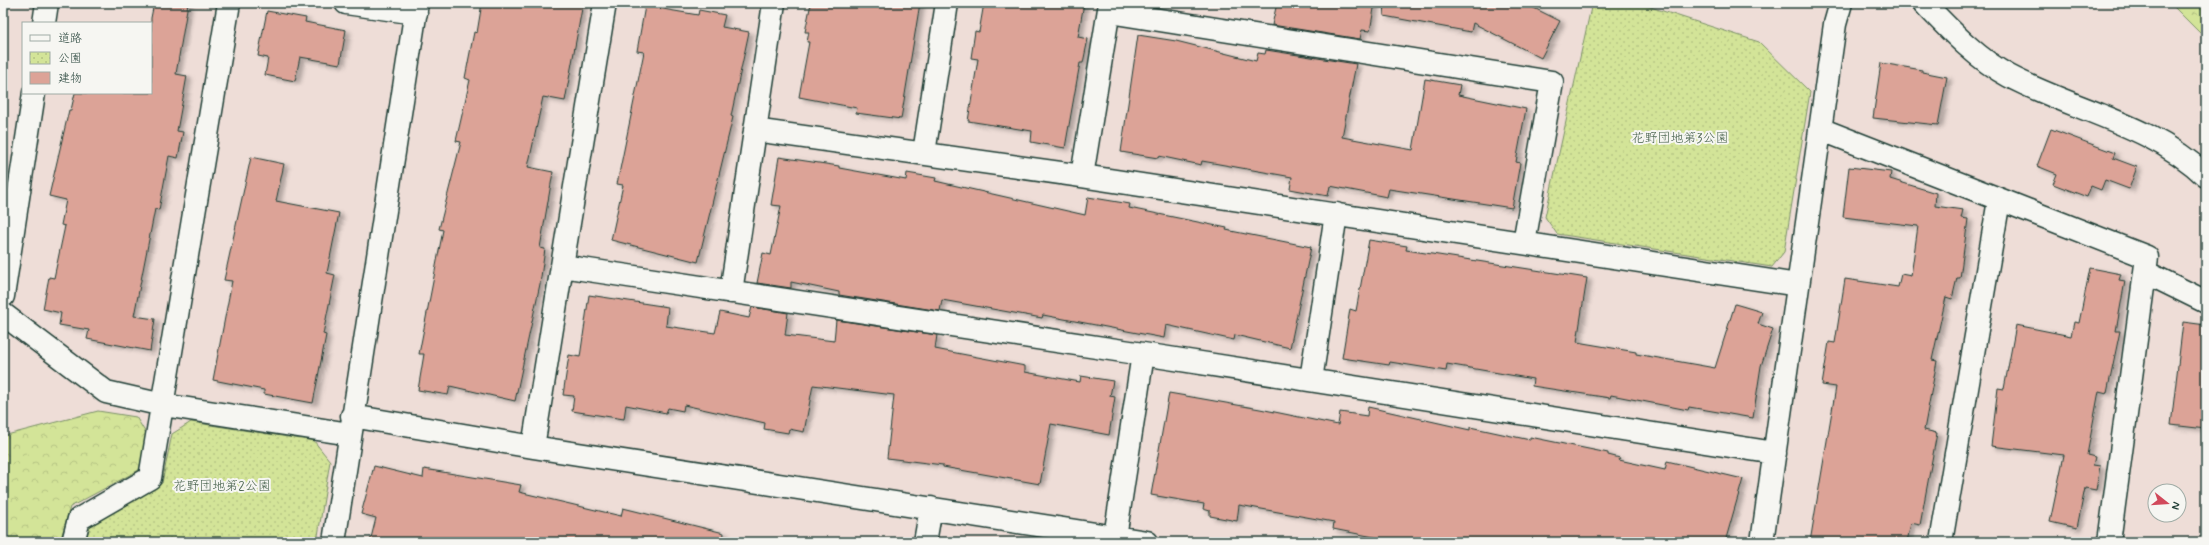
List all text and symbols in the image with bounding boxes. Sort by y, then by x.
legend [22,22,152,94]
text: 道路 [58,31,82,47]
text: 公園 [58,51,82,67]
text: 建物 [58,71,82,87]
park label: 花野団地第3公園 [1632,130,1728,147]
park label: 花野団地第2公園 [173,478,271,495]
north arrow [2147,483,2187,523]
text: N [2168,500,2183,511]

